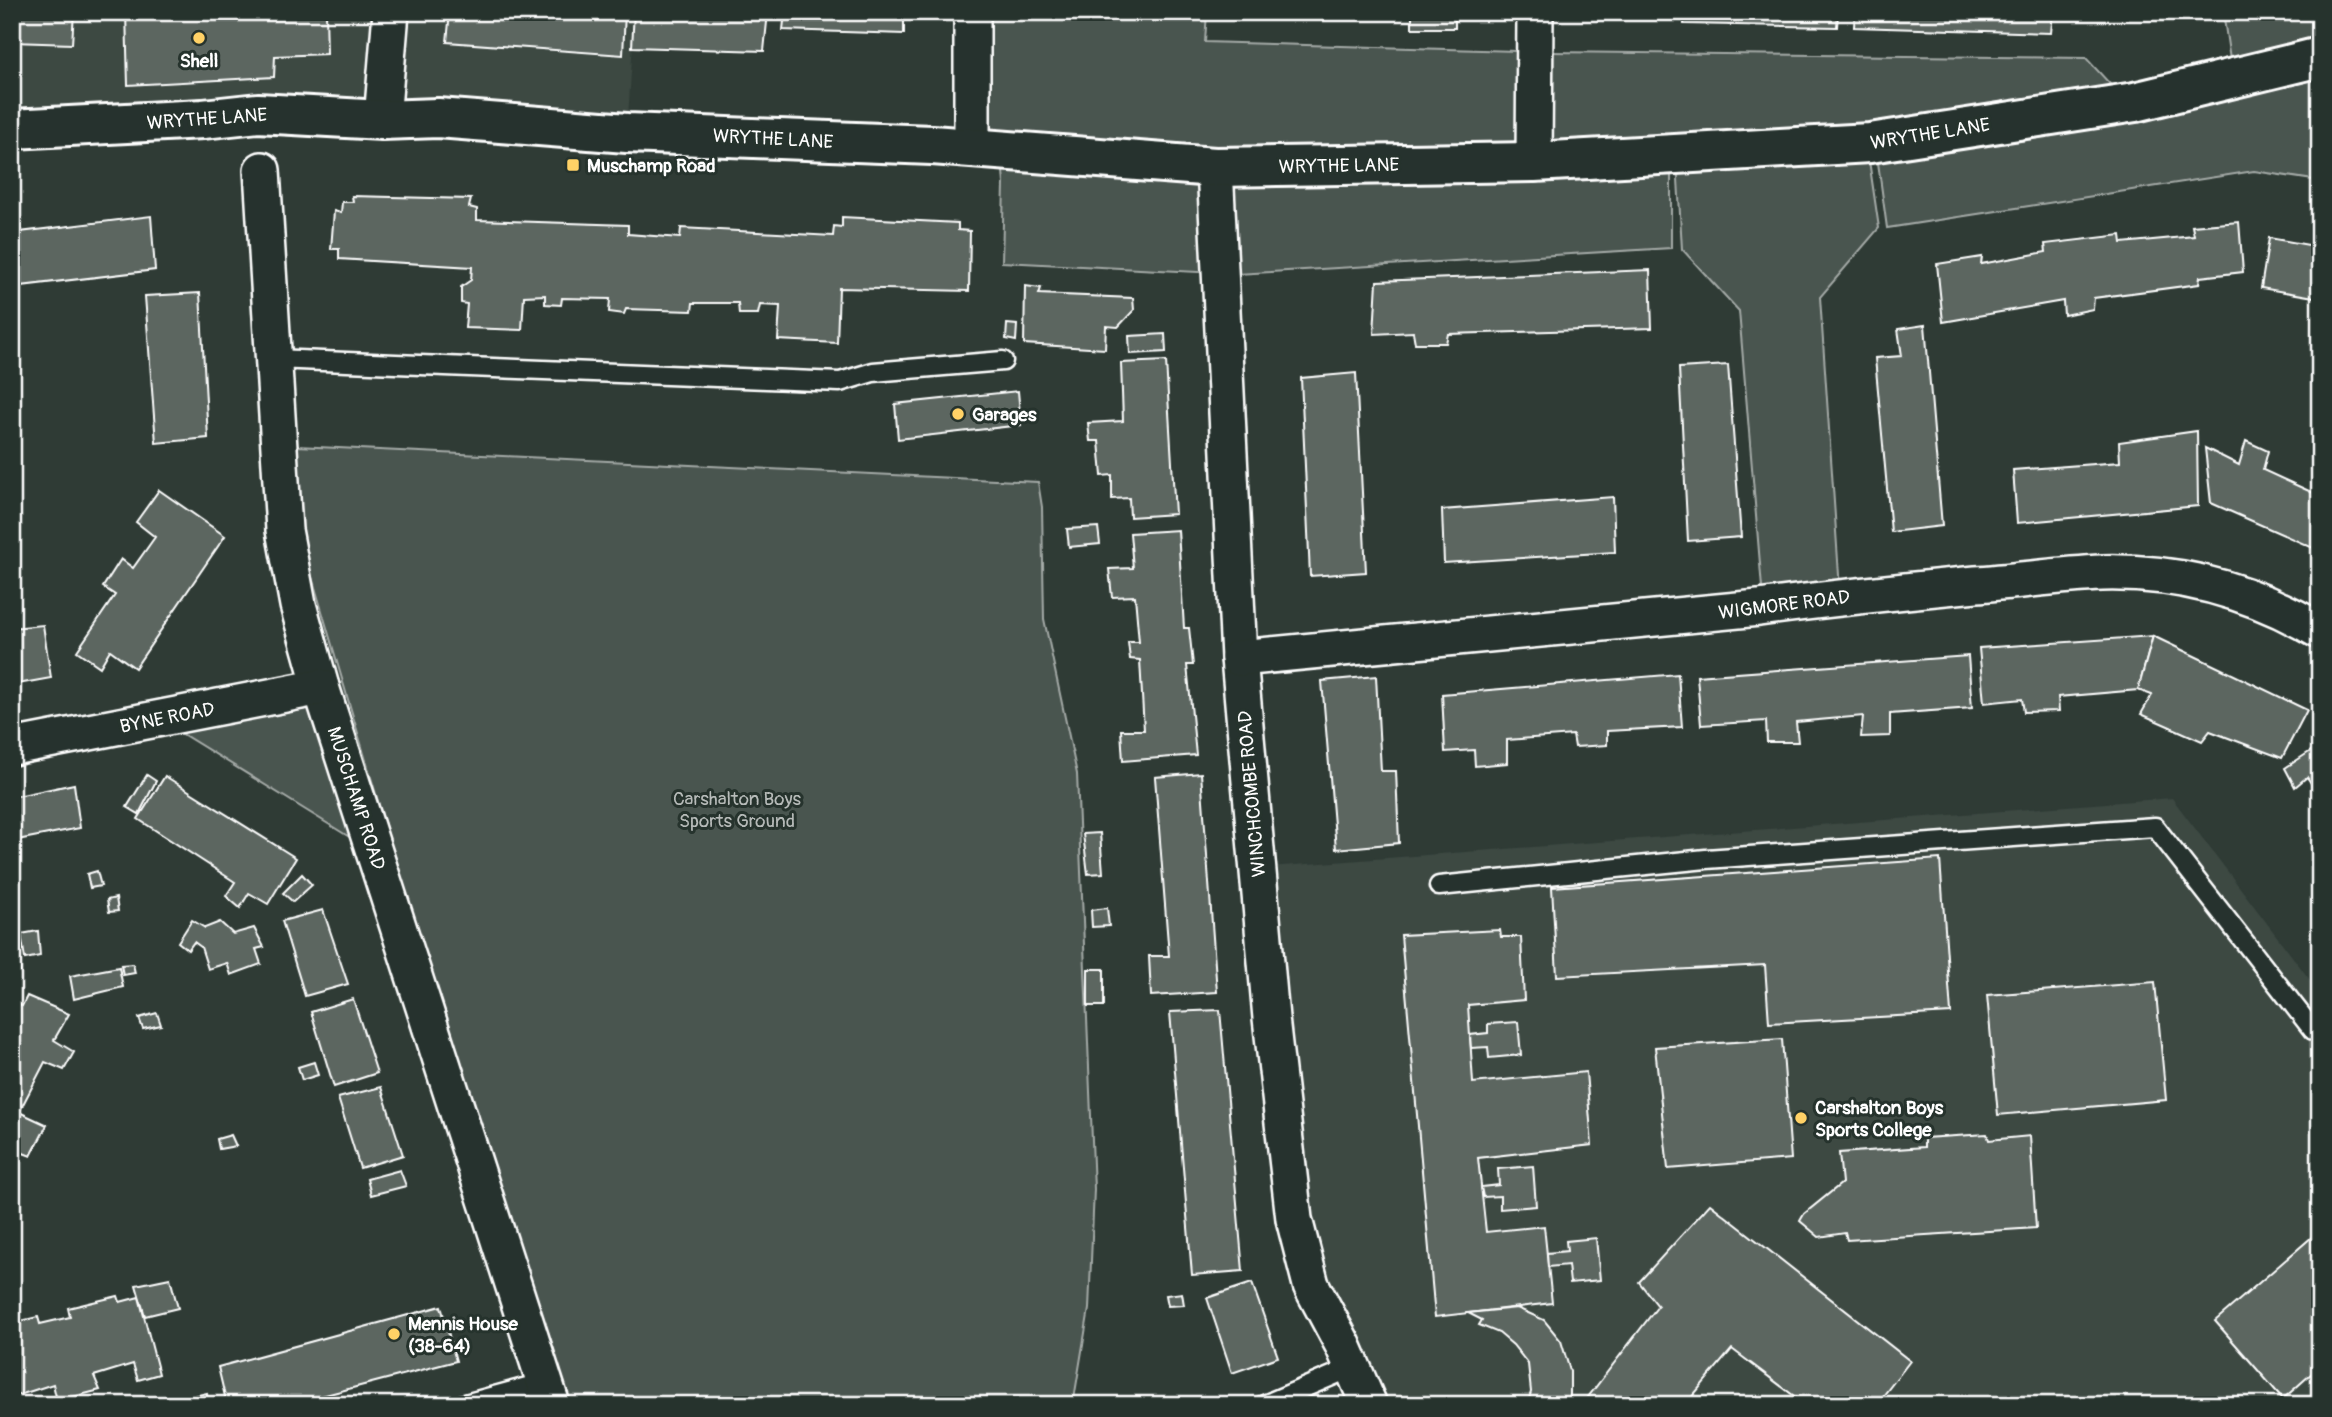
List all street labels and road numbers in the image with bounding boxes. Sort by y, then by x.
street label: WRYTHE LANE [146,103,268,135]
street label: WRYTHE LANE [1869,113,1992,155]
street label: WRYTHE LANE [712,124,834,154]
street label: WRYTHE LANE [1279,153,1400,179]
street label: WIGMORE ROAD [1717,585,1851,625]
street label: BYNE ROAD [118,697,217,739]
street label: WINCHCOMBE ROAD [1233,710,1271,878]
street label: MUSCHAMP ROAD [322,724,391,873]

